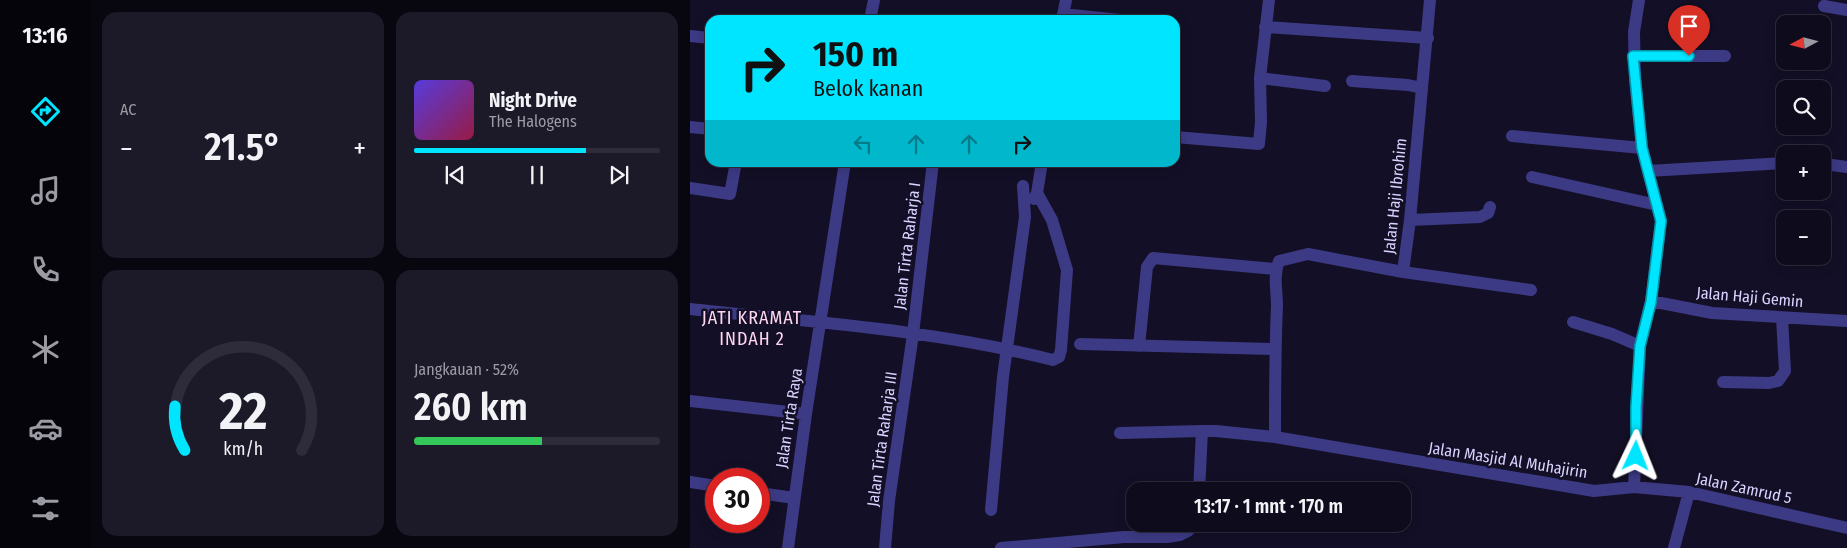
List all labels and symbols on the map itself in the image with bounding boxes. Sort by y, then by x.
pin [1668,5,1710,56]
north arrow [1776,15,1831,70]
street label: Jalan Haji Ibrohim [1379,137,1411,255]
street label: Jalan Tirta Raharja I [890,181,924,311]
street label: Jalan Haji Gemin [1696,283,1804,311]
district label: JATI KRAMAT INDAH 2 [702,307,802,350]
street label: Jalan Tirta Raya [772,367,806,469]
street label: Jalan Tirta Raharja III [863,370,901,508]
position arrow [1609,429,1661,481]
street label: Jalan Masjid Al Muhajirin [1427,438,1589,482]
speed limit sign: 30 [705,468,770,533]
street label: Jalan Zamrud 5 [1694,469,1794,507]

